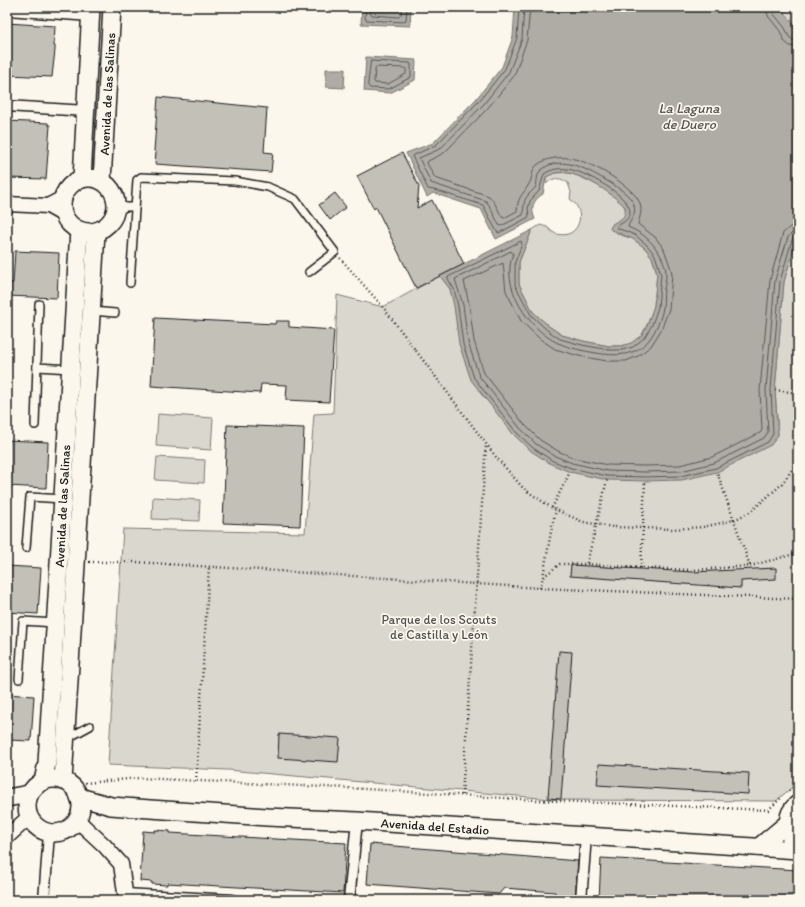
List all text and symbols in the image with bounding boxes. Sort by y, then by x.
street label: Avenida de las Salinas [97,32,118,156]
water label: La Laguna de Duero [658,100,720,133]
street label: Avenida de las Salinas [52,444,73,568]
park label: Parque de los Scouts de Castilla y León [382,612,497,642]
street label: Avenida del Estadio [380,815,490,838]

